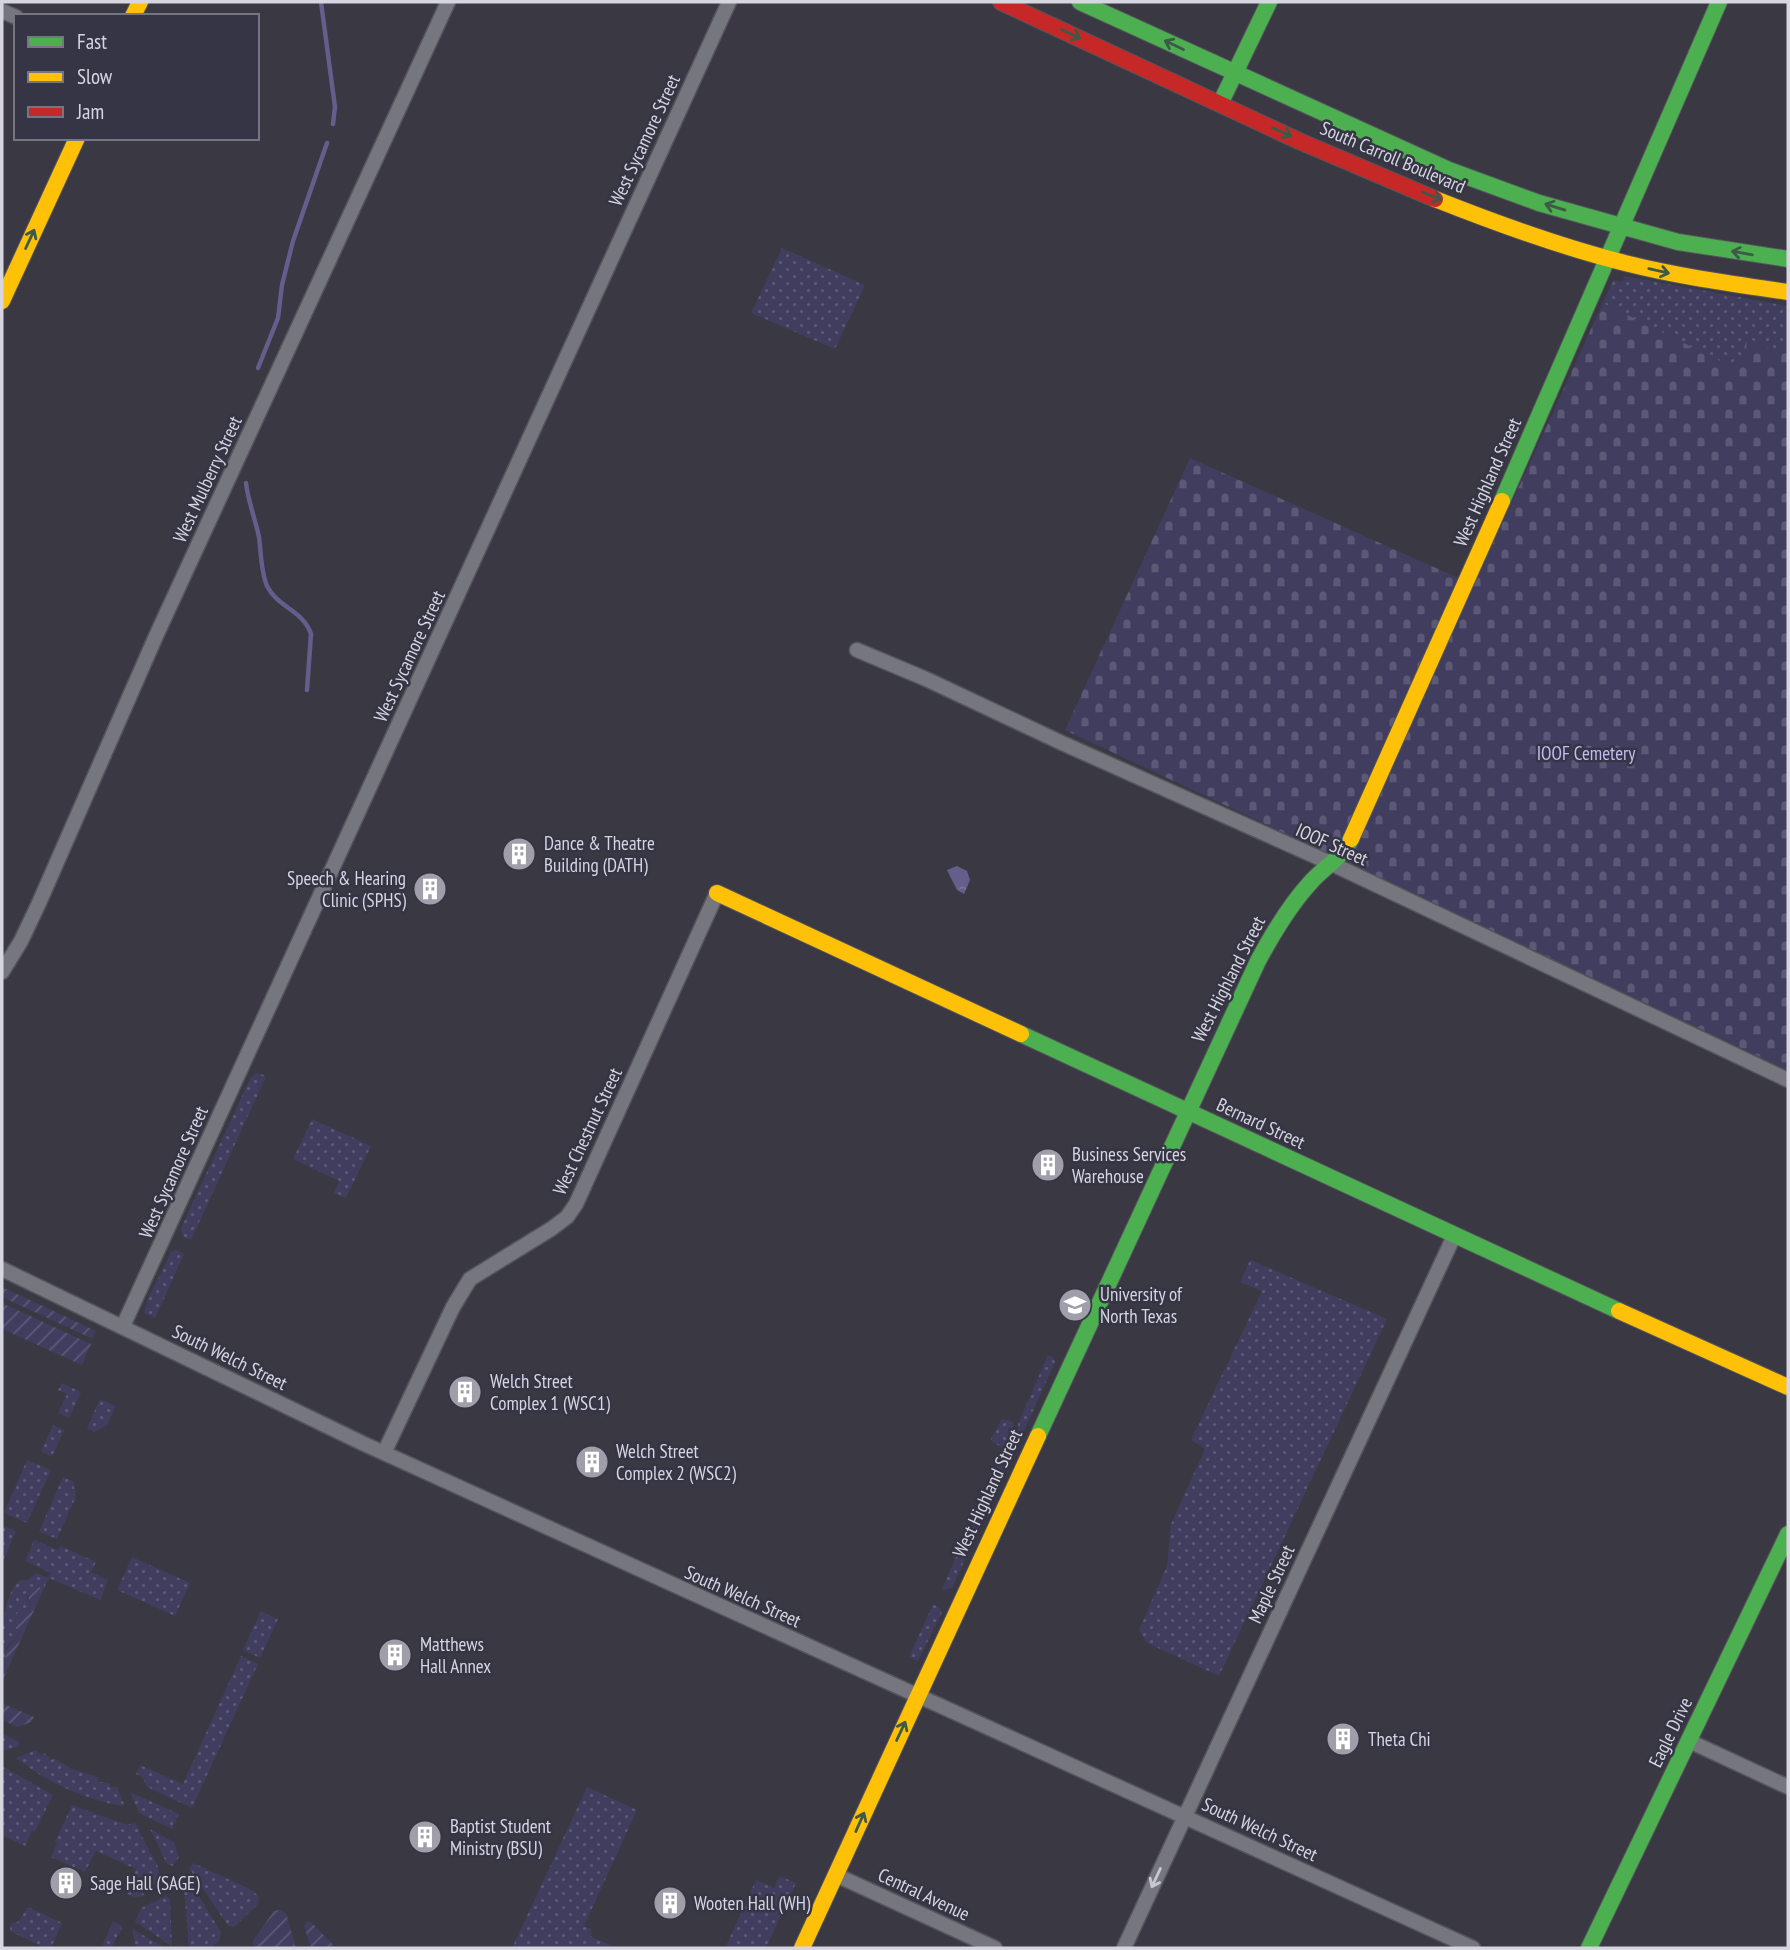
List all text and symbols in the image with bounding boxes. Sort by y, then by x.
legend [14,14,259,140]
text: Fast [77,28,107,55]
one-way arrow [1060,28,1081,41]
one-way arrow [1164,38,1185,51]
text: Slow [77,63,113,90]
street label: West Sycamore Street [603,70,685,210]
text: Jam [76,98,104,125]
street label: South Carroll Boulevard [1317,116,1469,198]
one-way arrow [1271,126,1292,139]
one-way arrow [1421,191,1442,204]
one-way arrow [1544,200,1566,213]
one-way arrow [24,229,38,250]
one-way arrow [1731,246,1754,259]
one-way arrow [1647,264,1670,278]
street label: West Mulberry Street [167,411,247,546]
street label: West Highland Street [1448,413,1526,550]
street label: West Sycamore Street [368,586,450,726]
park label: IOOF Cemetery [1537,741,1636,765]
street label: IOOF Street [1292,817,1373,871]
place label: Dance & Theatre Building (DATH) [544,831,655,877]
building icon: Dance & Theatre Building (DATH) [500,835,538,873]
place label: Speech & Hearing Clinic (SPHS) [287,866,407,912]
building icon: Speech & Hearing Clinic (SPHS) [411,870,449,908]
street label: West Highland Street [1186,911,1270,1046]
street label: West Chestnut Street [547,1063,627,1198]
street label: Bernard Street [1213,1092,1310,1154]
street label: West Sycamore Street [133,1101,213,1242]
place label: Business Services Warehouse [1072,1142,1186,1188]
building icon: Business Services Warehouse [1029,1146,1067,1184]
place label: University of North Texas [1100,1282,1183,1328]
school or university icon: University of North Texas [1056,1286,1094,1324]
street label: South Welch Street [169,1319,292,1395]
place label: Welch Street Complex 1 (WSC1) [490,1369,611,1415]
building icon: Welch Street Complex 1 (WSC1) [446,1373,484,1411]
street label: West Highland Street [947,1424,1027,1561]
place label: Welch Street Complex 2 (WSC2) [616,1439,737,1485]
building icon: Welch Street Complex 2 (WSC2) [573,1443,611,1481]
street label: Maple Street [1242,1540,1300,1627]
street label: South Welch Street [681,1560,806,1633]
place label: Matthews Hall Annex [420,1632,491,1678]
building icon: Matthews Hall Annex [376,1636,414,1674]
street label: Eagle Drive [1643,1693,1697,1771]
building icon: Theta Chi [1324,1720,1362,1758]
one-way arrow [895,1721,908,1743]
place label: Theta Chi [1368,1727,1431,1751]
street label: South Welch Street [1198,1792,1322,1867]
one-way arrow [854,1812,867,1833]
place label: Baptist Student Ministry (BSU) [450,1814,552,1860]
building icon: Baptist Student Ministry (BSU) [406,1818,444,1856]
street label: Central Avenue [874,1862,974,1926]
building icon: Sage Hall (SAGE) [47,1864,85,1902]
one-way arrow [1149,1867,1162,1888]
place label: Sage Hall (SAGE) [90,1871,200,1895]
building icon: Wooten Hall (WH) [651,1884,689,1922]
place label: Wooten Hall (WH) [694,1891,811,1915]

